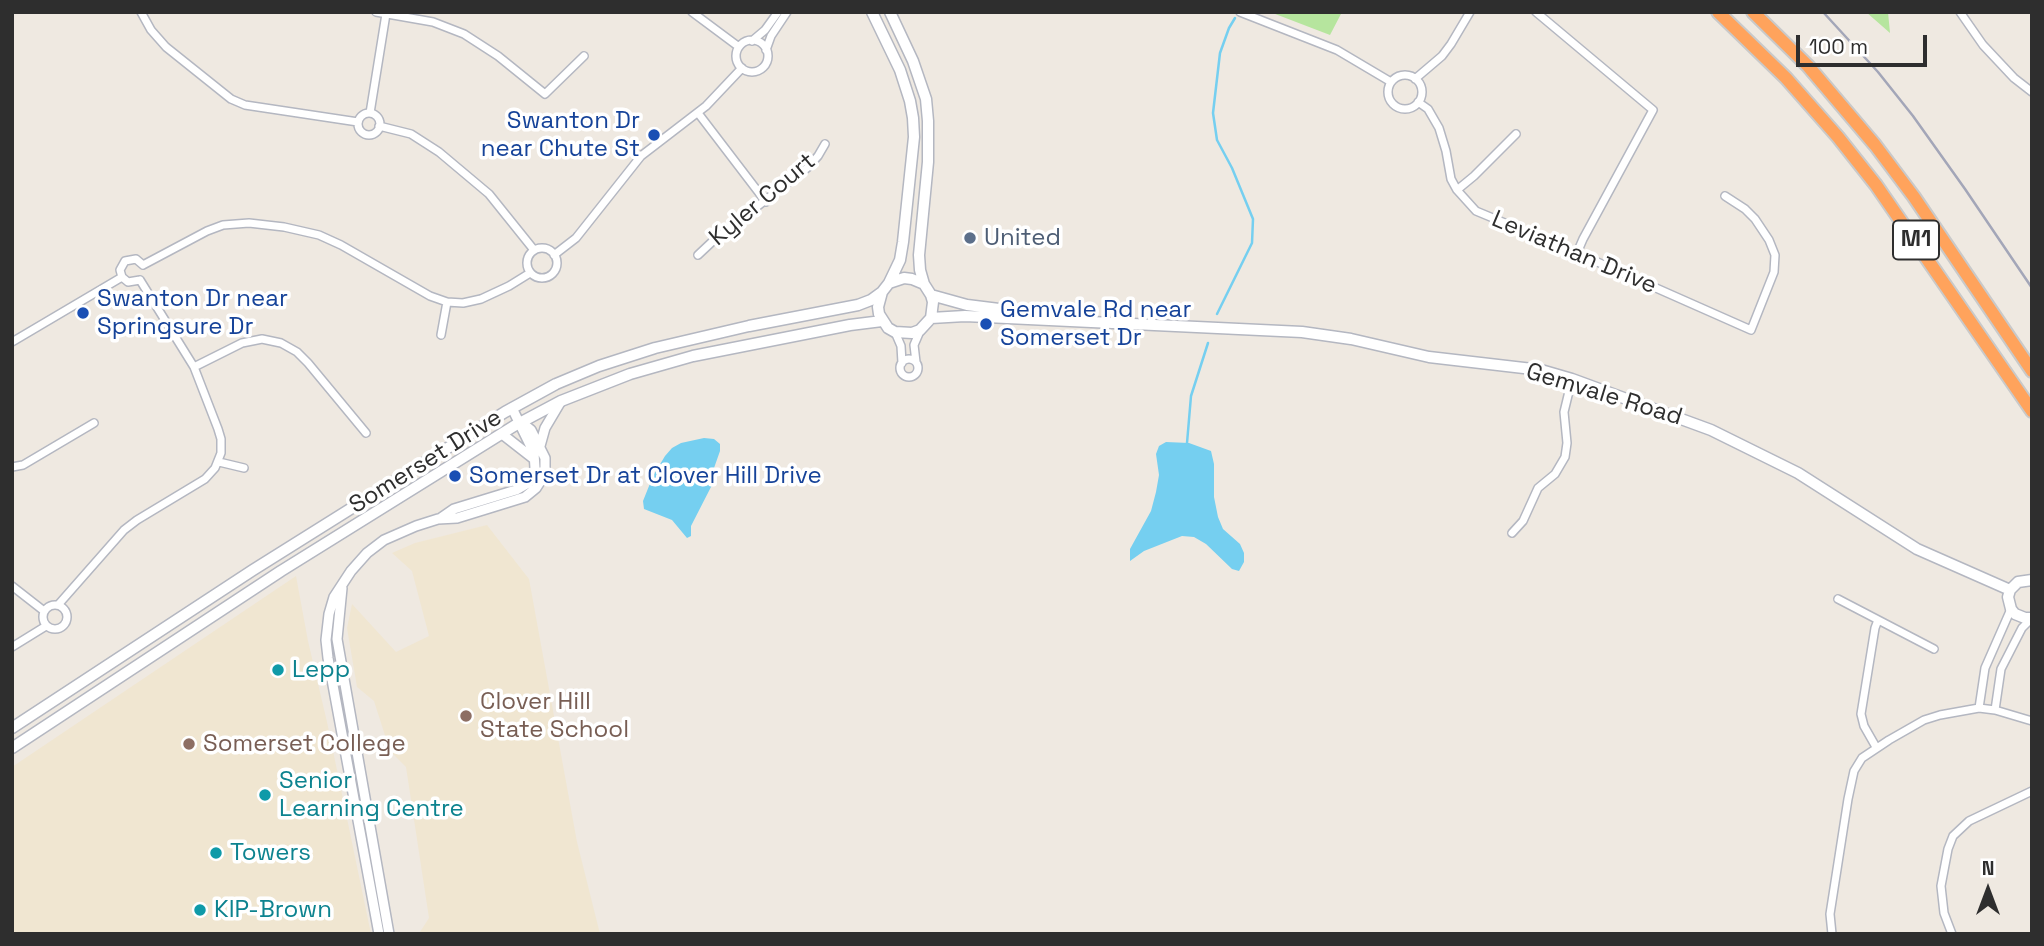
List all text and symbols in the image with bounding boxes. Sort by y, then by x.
scale bar [1799,21,1930,65]
text: 100 m [1809,33,1868,60]
place label: Swanton Dr near Chute St [481,107,640,163]
marker: Swanton Dr near Chute St [646,127,662,143]
street label: Kyler Court [704,147,822,253]
street label: Leviathan Drive [1487,205,1661,301]
road number: M1 [1893,220,1939,260]
place label: United [984,224,1061,252]
marker: United [962,230,978,246]
place label: Swanton Dr near Springsure Dr [97,285,288,341]
place label: Gemvale Rd near Somerset Dr [1000,296,1191,352]
marker: Swanton Dr near Springsure Dr [75,305,91,321]
marker: Gemvale Rd near Somerset Dr [978,316,994,332]
street label: Gemvale Road [1522,358,1686,432]
street label: Somerset Drive [344,404,508,520]
place label: Somerset Dr at Clover Hill Drive [469,462,822,490]
marker: Somerset Dr at Clover Hill Drive [447,468,463,484]
place label: Lepp [292,656,350,684]
marker: Lepp [270,662,286,678]
place label: Clover Hill State School [480,688,629,744]
marker: Clover Hill State School [458,708,474,724]
place label: Somerset College [203,730,406,758]
marker: Somerset College [181,736,197,752]
place label: Senior Learning Centre [279,767,464,823]
marker: Senior Learning Centre [257,787,273,803]
place label: Towers [230,839,311,867]
marker: Towers [208,845,224,861]
north arrow [1953,855,2023,925]
text: N [1982,856,1994,881]
place label: KIP-Brown [214,896,332,924]
marker: KIP-Brown [192,902,208,918]

